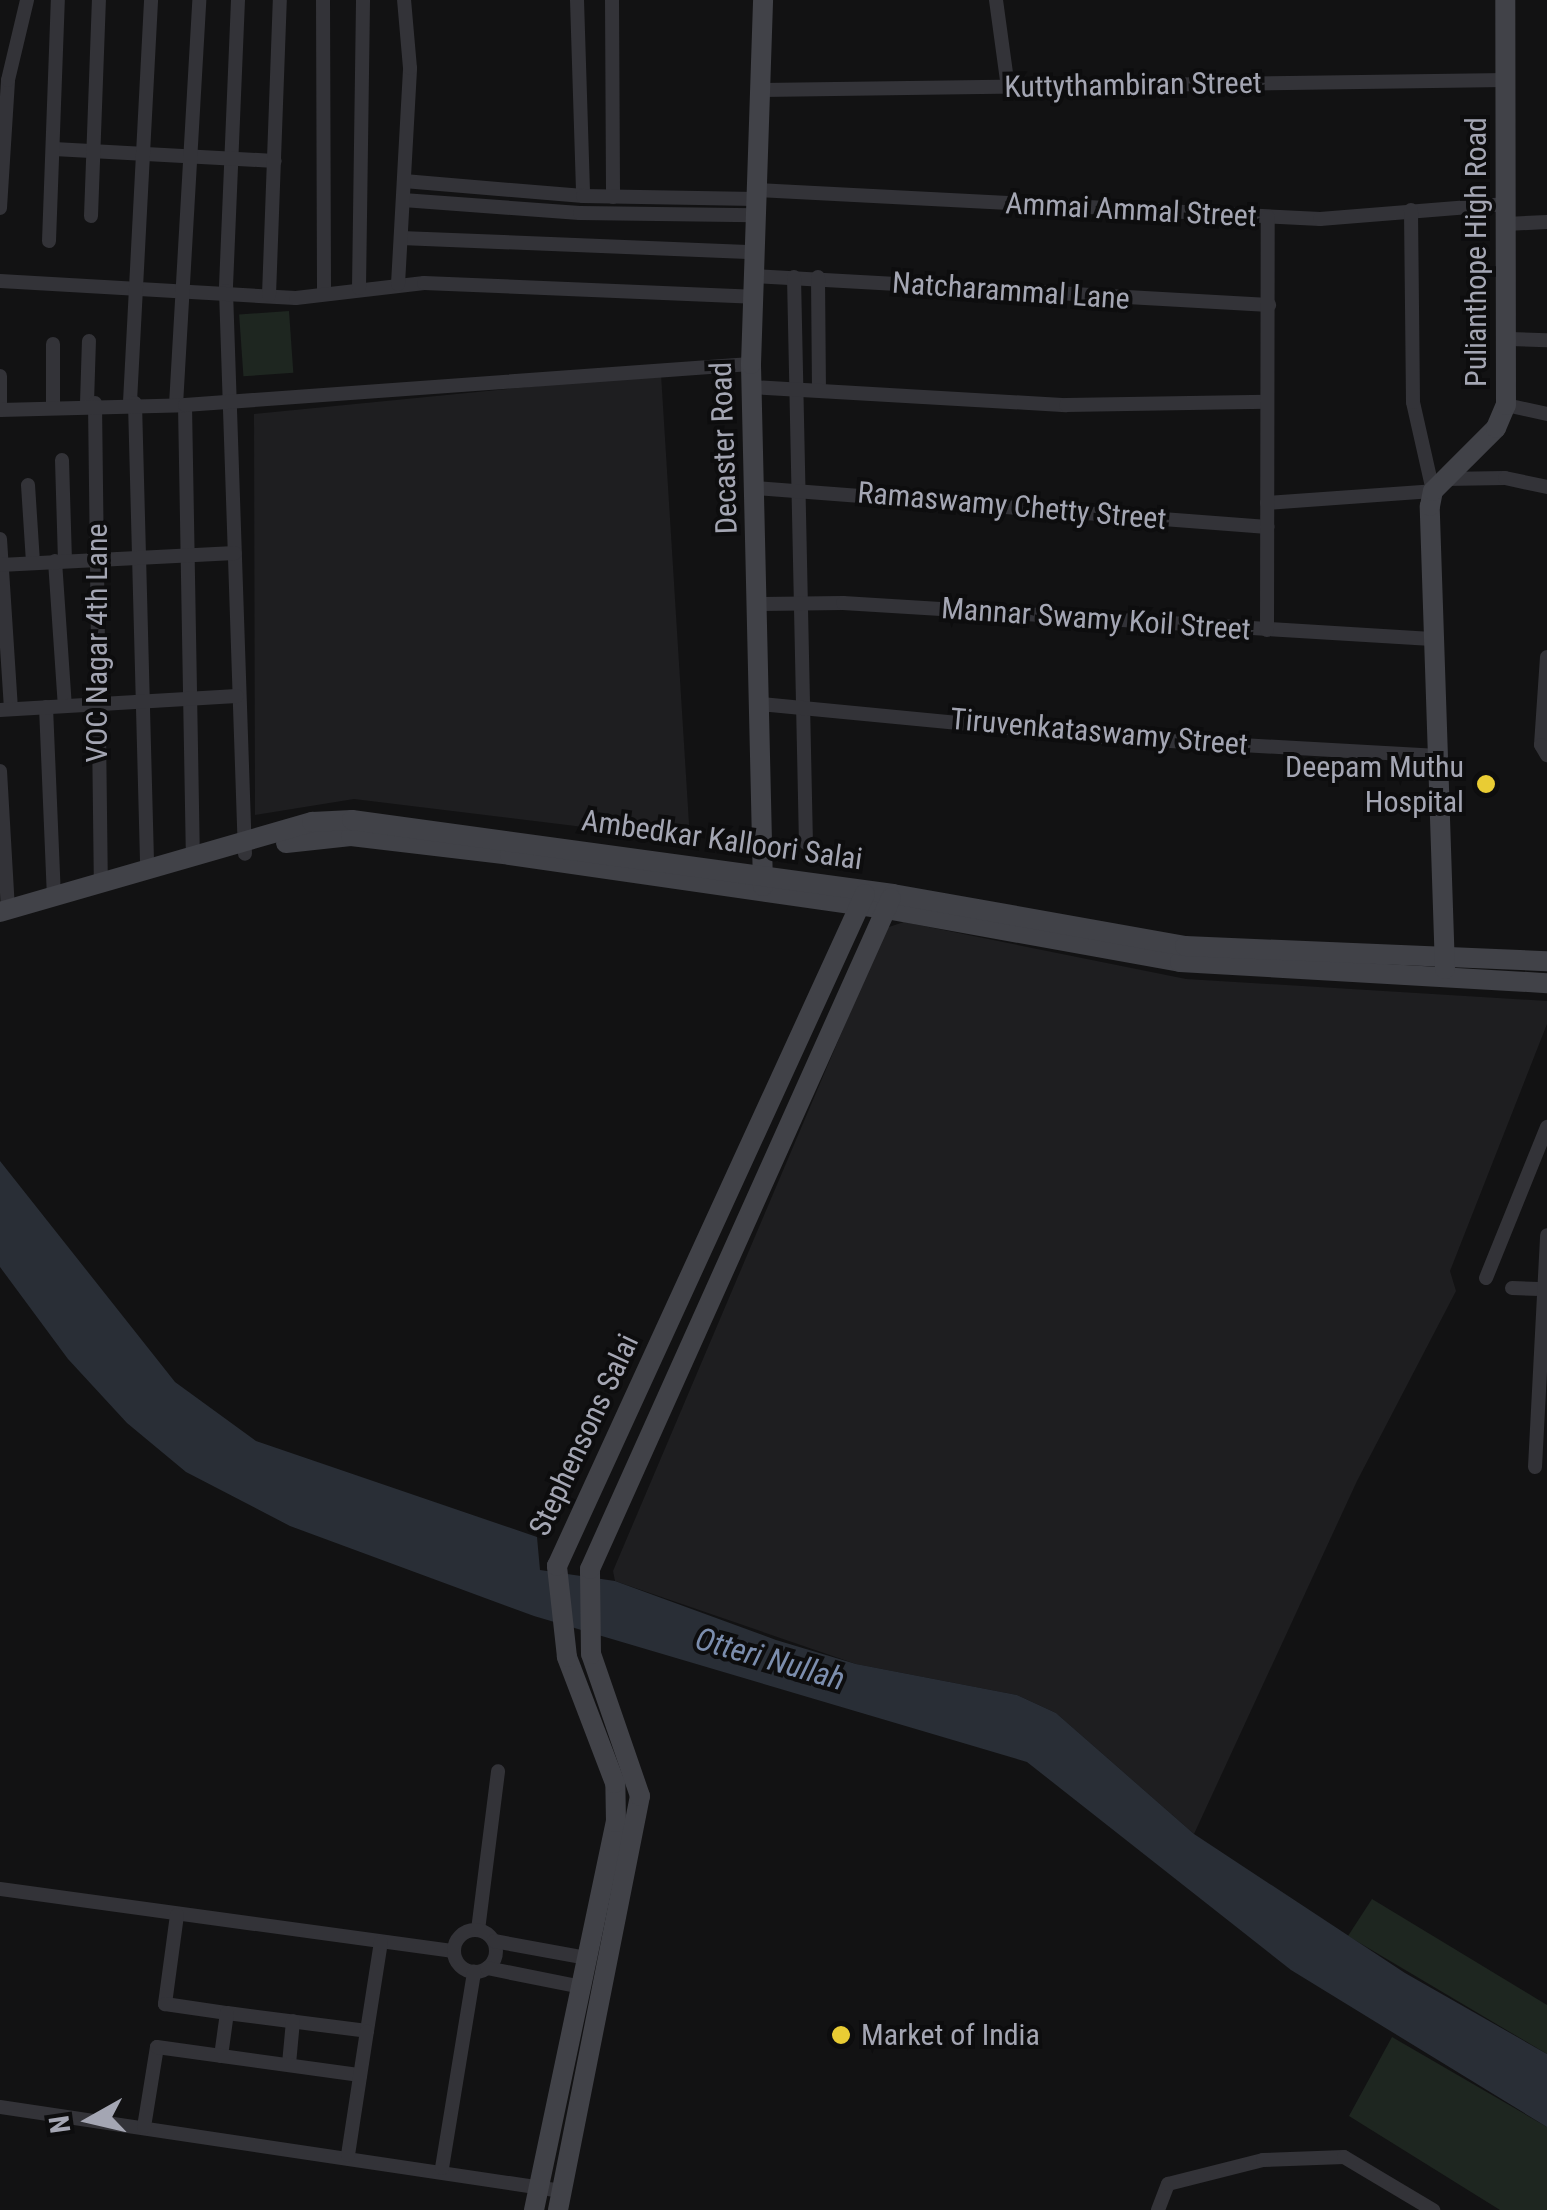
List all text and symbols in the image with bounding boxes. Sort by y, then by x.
street label: Kuttythambiran Street [1004,65,1262,105]
street label: Pulianthope High Road [1458,117,1494,387]
street label: Ammai Ammal Street [1004,185,1258,235]
street label: Natcharammal Lane [891,265,1131,317]
street label: Decaster Road [703,361,745,535]
street label: Ramaswamy Chetty Street [856,475,1168,537]
street label: VOC Nagar 4th Lane [79,524,115,762]
street label: Mannar Swamy Koil Street [940,590,1252,648]
street label: Tiruvenkataswamy Street [949,701,1249,763]
place label: Deepam Muthu Hospital [1285,749,1464,820]
marker: Deepam Muthu Hospital [1473,771,1499,797]
street label: Ambedkar Kalloori Salai [579,802,865,878]
street label: Stephensons Salai [522,1328,646,1542]
water label: Otteri Nullah [691,1619,849,1699]
place label: Market of India [861,2017,1040,2053]
marker: Market of India [830,2024,852,2046]
north arrow [40,2070,140,2170]
text: N [42,2113,77,2135]

